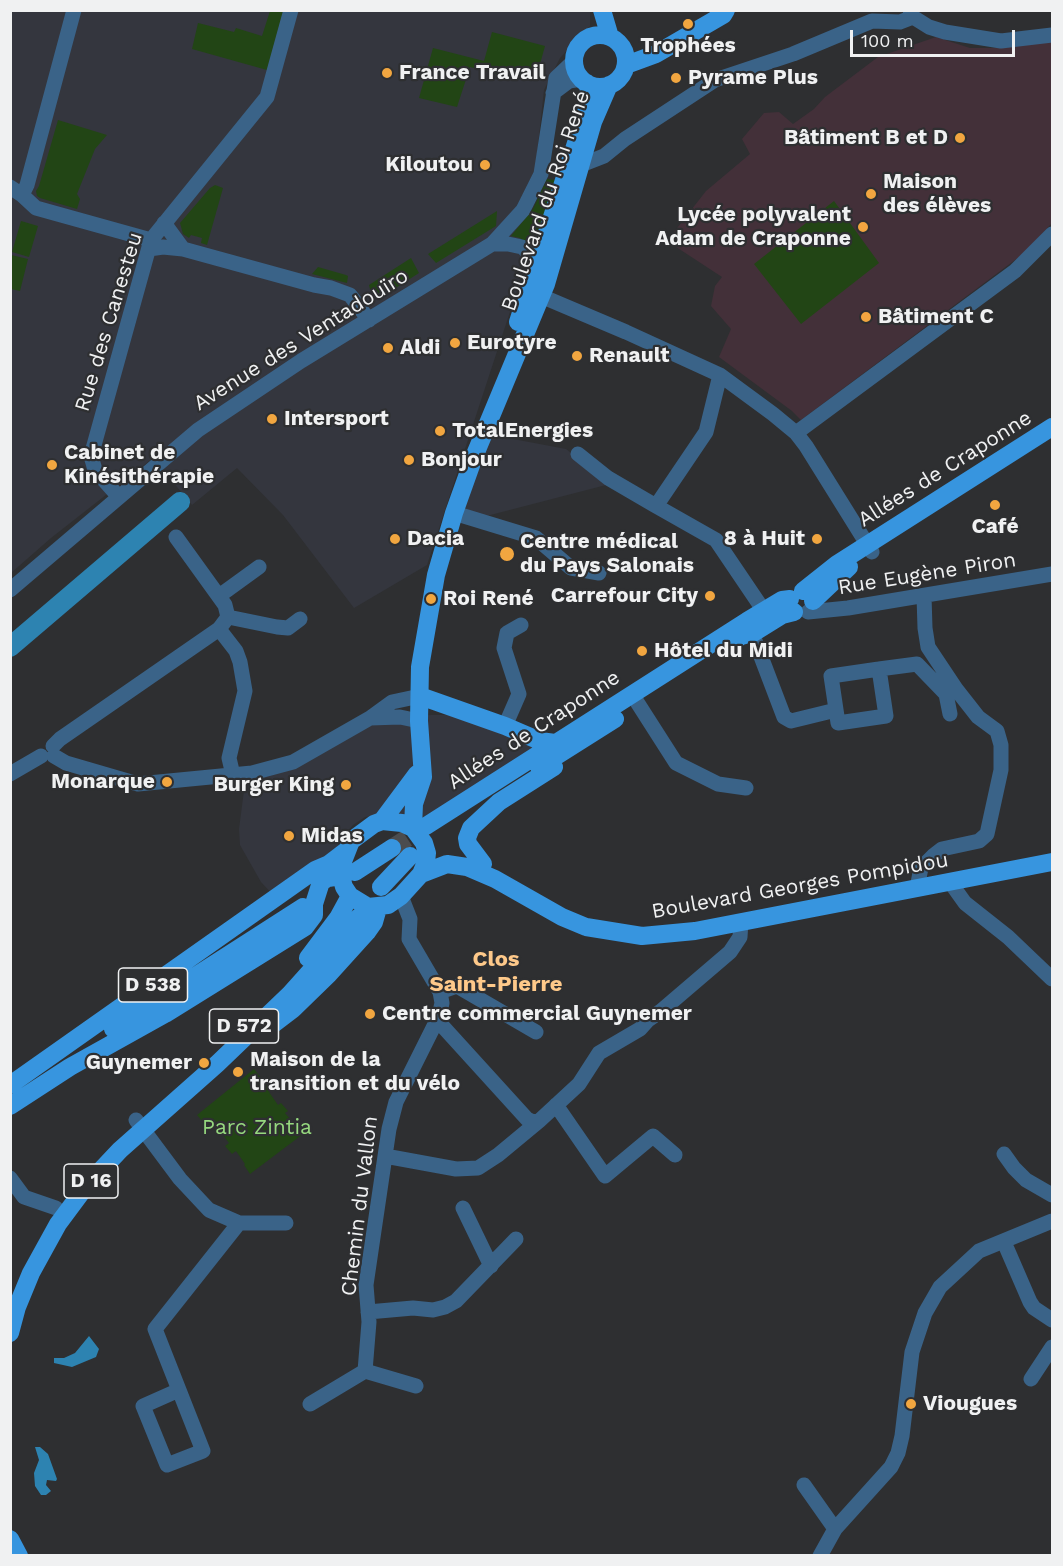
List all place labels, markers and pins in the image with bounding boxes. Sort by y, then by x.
marker: Trophées [681,17,695,31]
place label: Trophées [640,33,736,59]
place label: France Travail [399,60,545,86]
place label: Pyrame Plus [688,65,818,91]
marker: France Travail [380,66,394,80]
marker: Pyrame Plus [669,71,683,85]
place label: Bâtiment B et D [784,125,948,151]
marker: Bâtiment B et D [953,131,967,145]
place label: Kiloutou [385,152,473,178]
marker: Kiloutou [478,158,492,172]
place label: Maison des élèves [883,169,991,219]
marker: Maison des élèves [864,187,878,201]
place label: Lycée polyvalent Adam de Craponne [655,202,851,252]
marker: Lycée polyvalent Adam de Craponne [856,220,870,234]
place label: Bâtiment C [878,304,994,330]
marker: Bâtiment C [859,310,873,324]
place label: Eurotyre [467,330,557,356]
place label: Aldi [400,335,440,361]
marker: Eurotyre [448,336,462,350]
marker: Aldi [381,341,395,355]
place label: Renault [589,343,669,369]
marker: Renault [570,349,584,363]
place label: Intersport [284,406,389,432]
marker: Intersport [265,412,279,426]
place label: TotalEnergies [452,418,593,444]
marker: TotalEnergies [433,424,447,438]
place label: Cabinet de Kinésithérapie [64,440,214,490]
place label: Bonjour [421,447,502,473]
marker: Bonjour [402,453,416,467]
marker: Cabinet de Kinésithérapie [45,458,59,472]
marker: Café [988,498,1002,512]
place label: Café [971,514,1019,540]
place label: Dacia [407,526,464,552]
place label: 8 à Huit [724,526,805,552]
place label: Centre médical du Pays Salonais [520,529,694,579]
marker: Dacia [388,532,402,546]
marker: 8 à Huit [810,532,824,546]
marker: Centre médical du Pays Salonais [498,545,516,563]
place label: Carrefour City [551,583,698,609]
place label: Roi René [443,586,534,612]
marker: Carrefour City [703,589,717,603]
marker: Roi René [424,592,438,606]
place label: Hôtel du Midi [654,638,793,664]
marker: Hôtel du Midi [635,644,649,658]
place label: Monarque [51,769,155,795]
place label: Burger King [213,772,334,798]
marker: Monarque [160,775,174,789]
marker: Burger King [339,778,353,792]
place label: Midas [301,823,363,849]
marker: Midas [282,829,296,843]
place label: Centre commercial Guynemer [382,1001,692,1027]
marker: Centre commercial Guynemer [363,1007,377,1021]
place label: Maison de la transition et du vélo [250,1047,460,1097]
place label: Guynemer [86,1050,192,1076]
marker: Guynemer [197,1056,211,1070]
marker: Maison de la transition et du vélo [231,1065,245,1079]
place label: Viougues [923,1391,1017,1417]
marker: Viougues [904,1397,918,1411]

